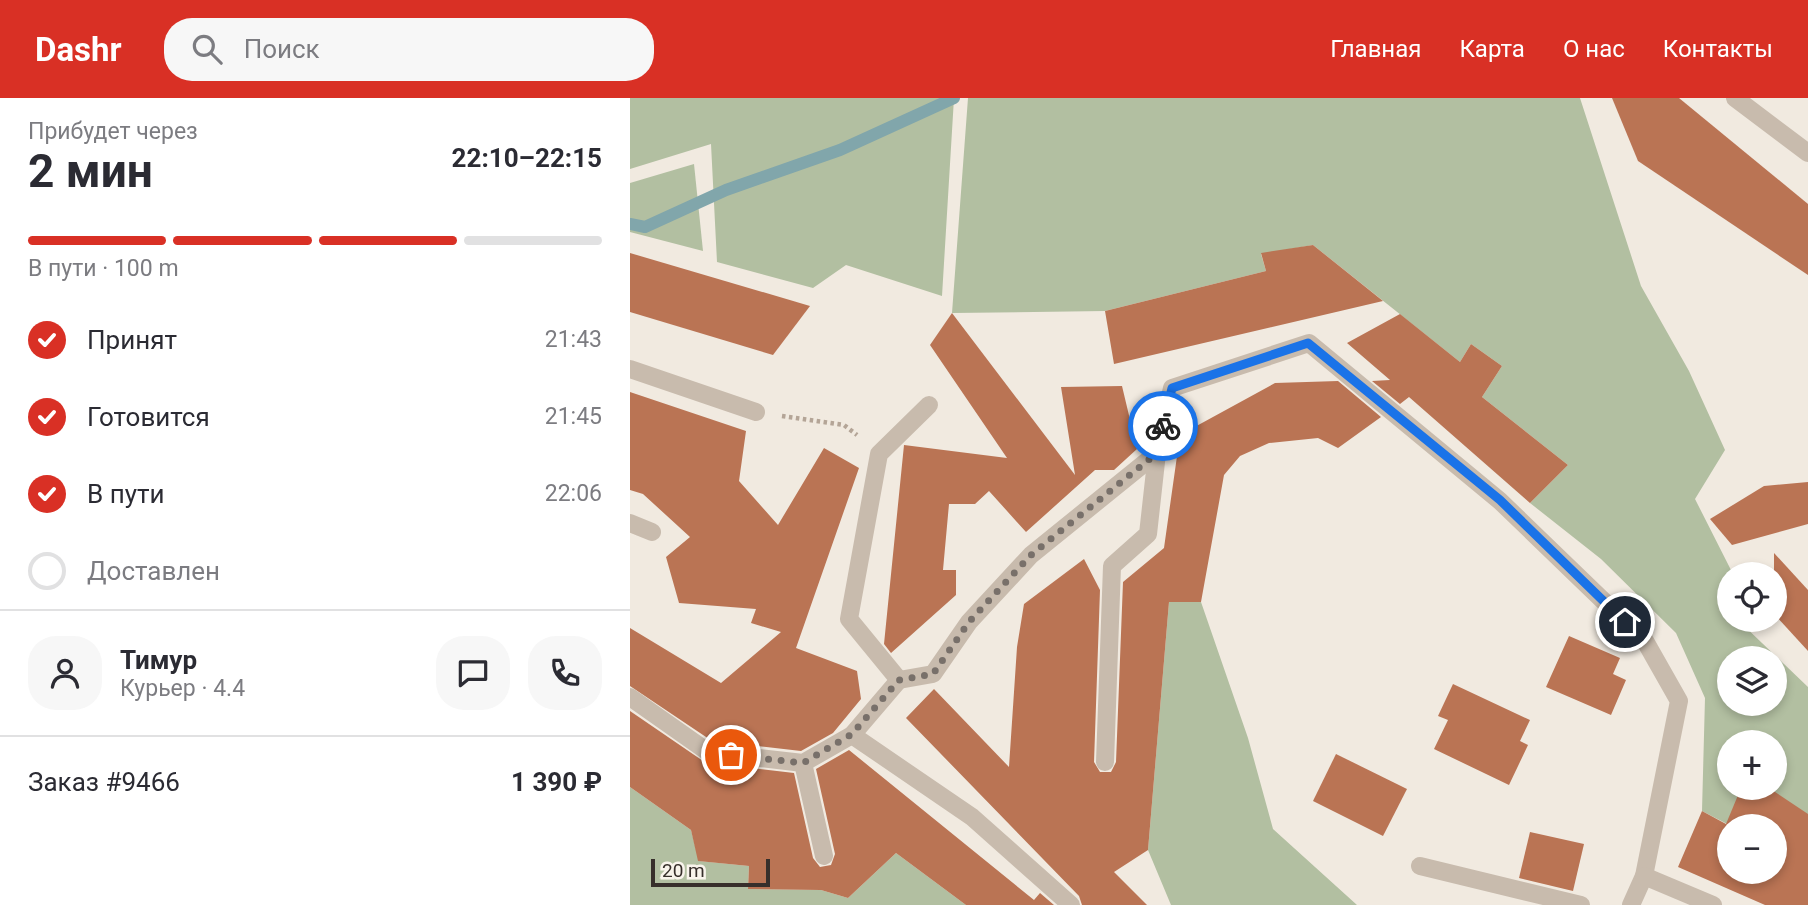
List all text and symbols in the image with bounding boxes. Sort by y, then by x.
search box [164,18,654,81]
text: Dashr [35,30,122,69]
icon: search [188,30,226,68]
text: Поиск [244,34,320,64]
text: Главная [1330,35,1421,63]
text: Карта [1459,35,1525,63]
text: О нас [1563,35,1625,63]
text: Контакты [1663,35,1773,63]
text: Прибудет через [28,118,198,145]
text: 22:10–22:15 [452,143,602,173]
text: 2 мин [28,144,153,198]
text: В пути · 100 m [28,255,179,282]
icon: check [28,321,66,359]
text: Принят [87,325,177,355]
text: 21:43 [545,326,602,353]
courier [1128,391,1198,461]
icon: check [28,398,66,436]
text: Готовится [87,402,210,432]
text: 21:45 [545,403,602,430]
icon: bike [1144,407,1182,445]
icon: check [28,475,66,513]
text: В пути [87,479,164,509]
text: 22:06 [545,480,602,507]
text: Доставлен [87,556,220,586]
map controls [1717,562,1787,884]
button: locate [1717,562,1787,632]
pin [1595,592,1655,652]
icon: home [1606,603,1644,641]
button: person [28,636,102,710]
button: chat [436,636,510,710]
button: phone [528,636,602,710]
text: Тимур [120,645,197,675]
button: layers [1717,646,1787,716]
text: Курьер · 4.4 [120,675,245,702]
pin [701,725,761,785]
button: + [1717,730,1787,800]
icon: bag [712,736,750,774]
text: Заказ #9466 [28,767,180,797]
text: 1 390 ₽ [511,767,602,797]
button: − [1717,814,1787,884]
scale bar [651,856,770,888]
text: 20 m [662,859,705,882]

